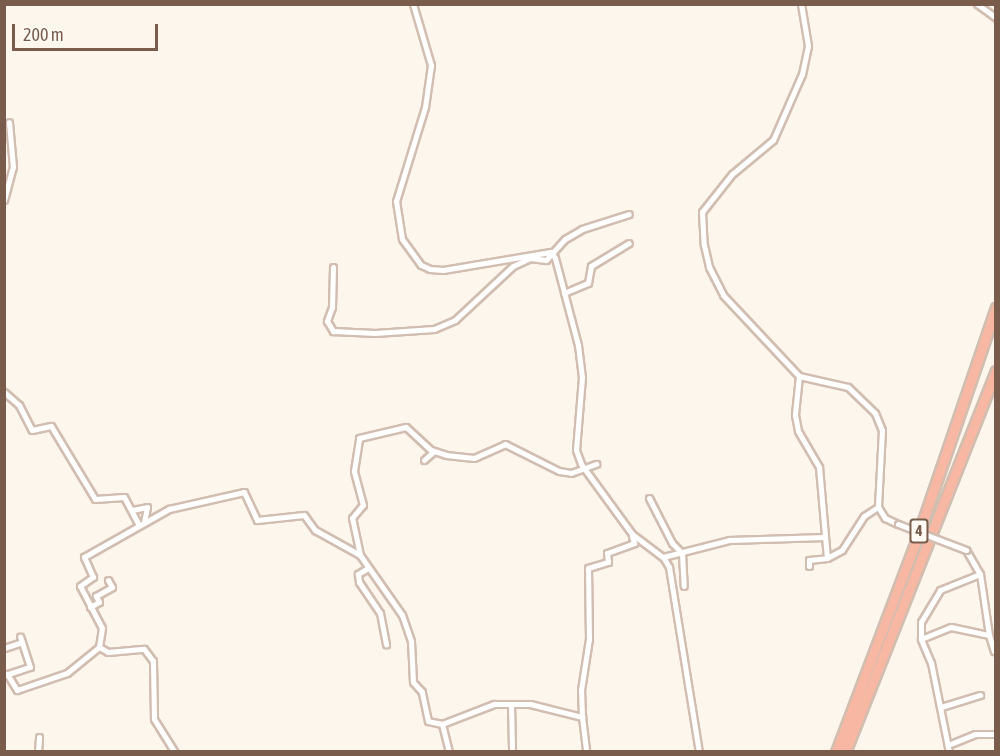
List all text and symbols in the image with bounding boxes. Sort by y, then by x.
scale bar [15,12,160,50]
text: 200 m [23,24,64,45]
road number: 4 [908,519,930,543]

